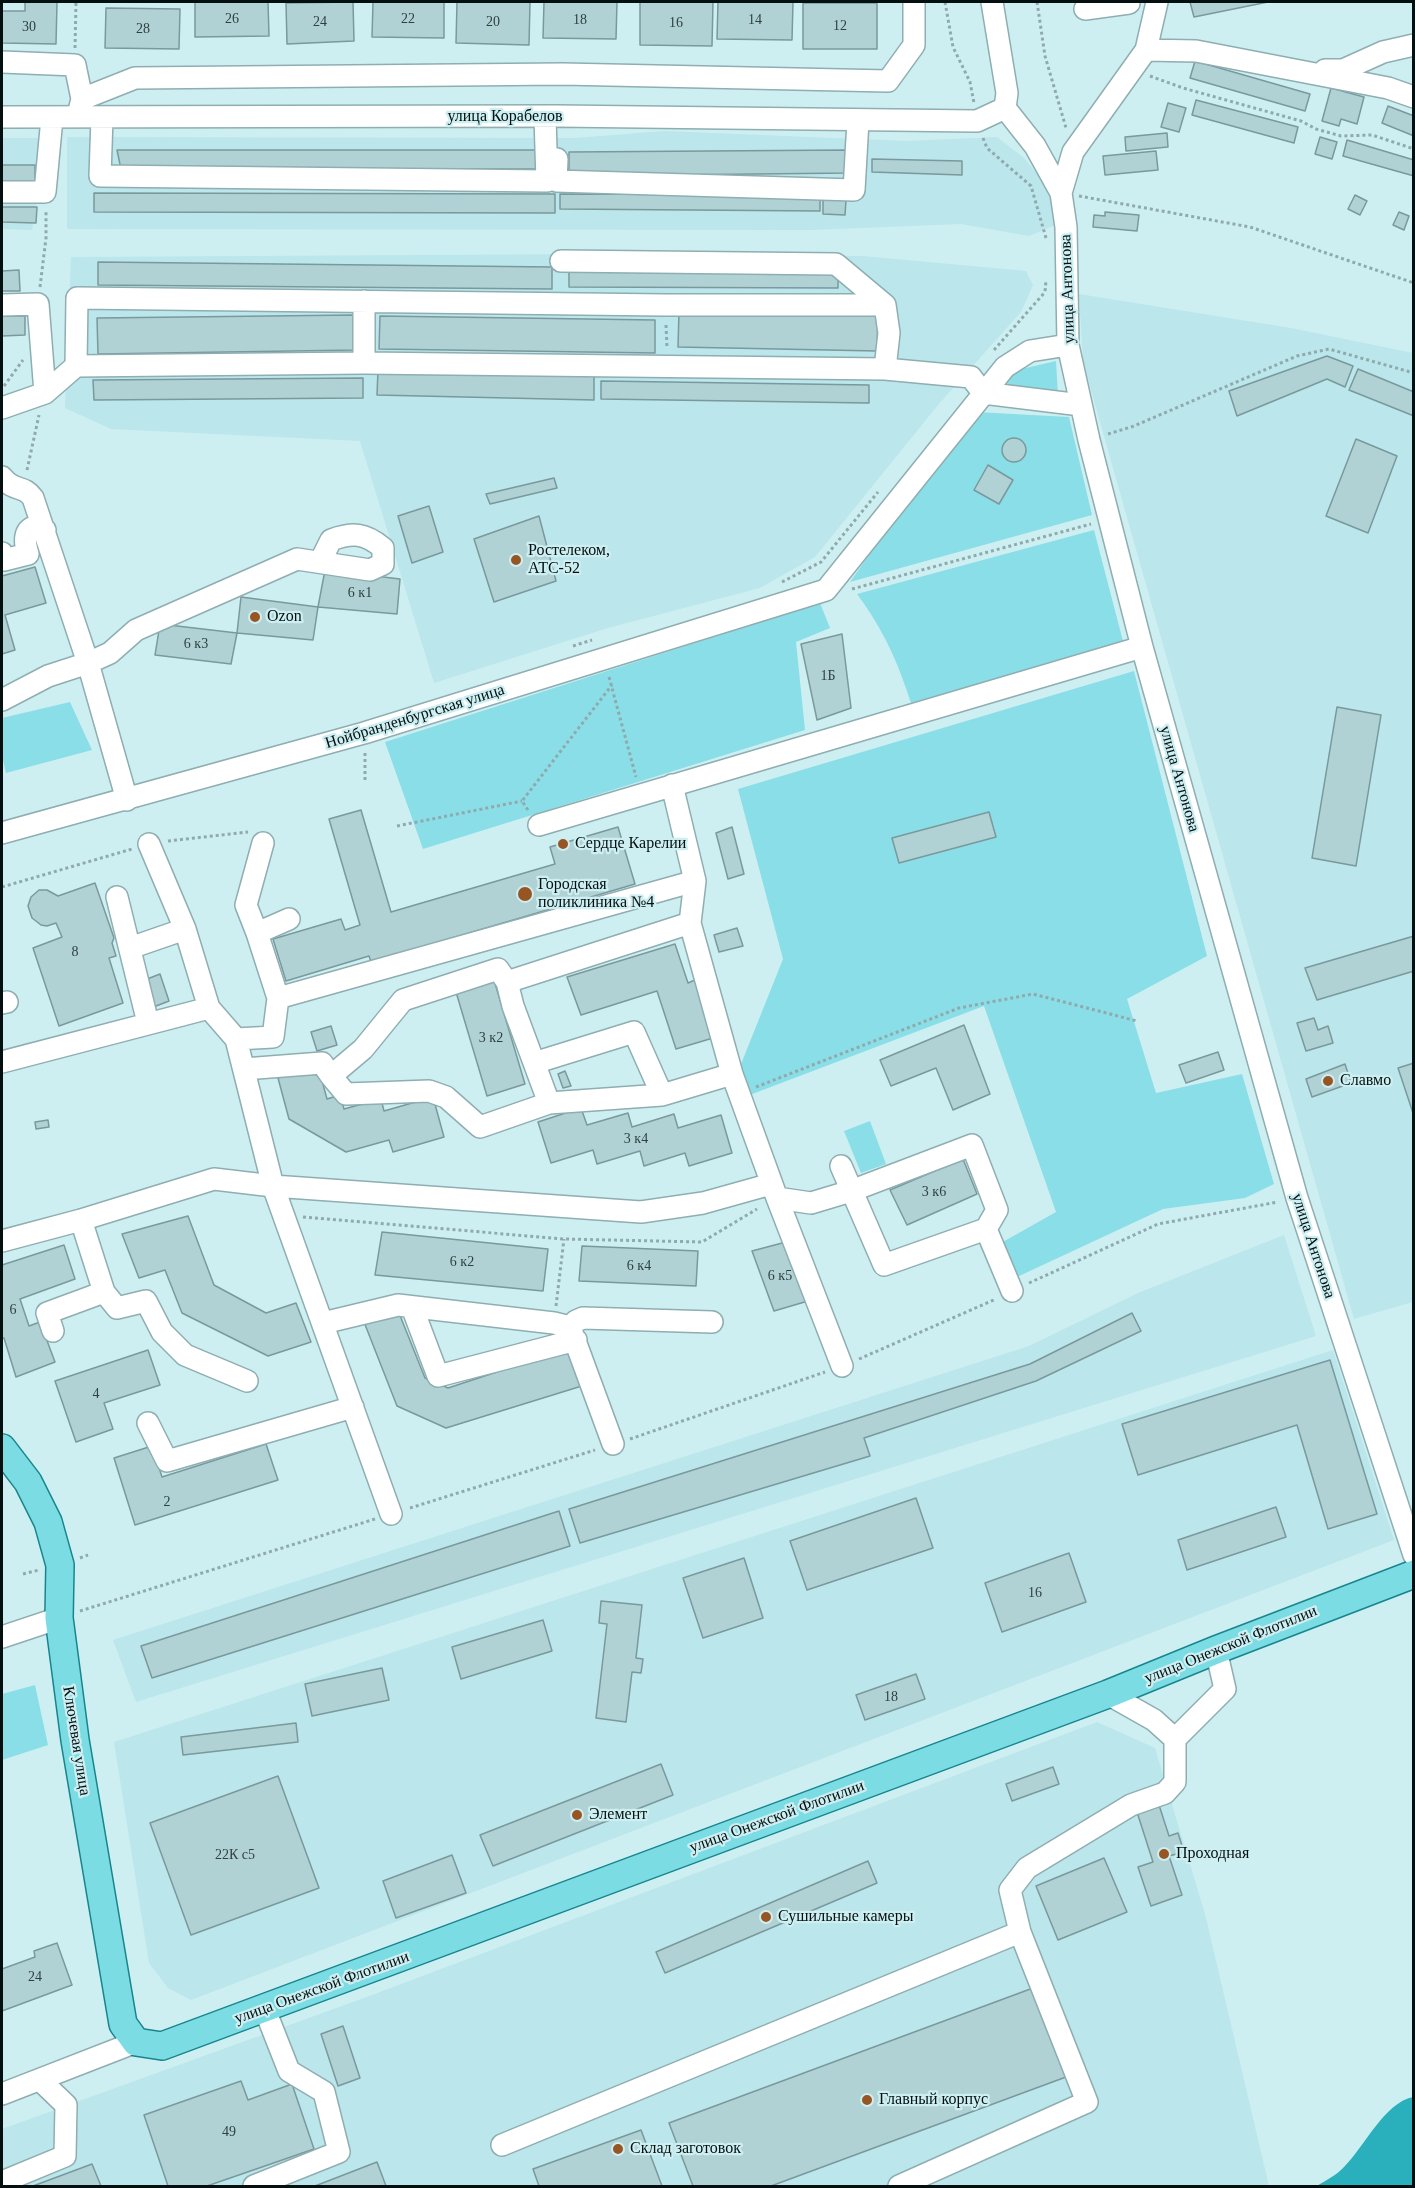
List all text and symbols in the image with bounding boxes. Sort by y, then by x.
house number: 26 [225,11,239,27]
house number: 22 [401,11,415,27]
house number: 18 [573,12,587,28]
house number: 14 [748,12,762,28]
house number: 24 [313,14,327,30]
house number: 20 [486,14,500,30]
house number: 16 [669,15,683,31]
house number: 12 [833,18,847,34]
house number: 30 [22,19,36,35]
house number: 28 [136,21,150,37]
street label: улица Корабелов [447,107,563,127]
street label: улица Антонова [1056,234,1080,344]
place label: Ростелеком, АТС-52 [528,541,610,579]
marker: Ростелеком, АТС-52 [509,553,523,567]
house number: 6 к1 [348,585,372,601]
place label: Ozon [267,607,302,627]
marker: Ozon [248,610,262,624]
house number: 6 к3 [184,636,208,652]
house number: 1Б [820,668,836,684]
street label: Нойбранденбургская улица [323,681,507,753]
street label: улица Антонова [1155,724,1203,834]
place label: Сердце Карелии [575,834,686,854]
marker: Сердце Карелии [556,837,570,851]
place label: Городская поликлиника №4 [538,875,654,913]
marker: Городская поликлиника №4 [516,885,534,903]
house number: 8 [72,944,78,960]
house number: 3 к2 [479,1030,503,1046]
place label: Славмо [1340,1071,1391,1091]
marker: Славмо [1321,1074,1335,1088]
house number: 3 к4 [624,1131,648,1147]
house number: 3 к6 [922,1184,946,1200]
street label: улица Антонова [1287,1191,1339,1301]
house number: 6 к2 [450,1254,474,1270]
house number: 6 к4 [627,1258,651,1274]
house number: 6 к5 [768,1268,792,1284]
house number: 6 [9,1302,16,1318]
house number: 4 [92,1386,100,1402]
house number: 2 [164,1494,170,1510]
house number: 16 [1028,1585,1042,1601]
street label: улица Онежской Флотилии [1142,1602,1320,1688]
street label: Ключевая улица [58,1685,94,1797]
house number: 18 [884,1689,898,1705]
street label: улица Онежской Флотилии [687,1776,867,1858]
place label: Элемент [589,1805,647,1825]
marker: Элемент [570,1808,584,1822]
place label: Проходная [1176,1844,1249,1864]
house number: 22К с5 [215,1847,255,1863]
marker: Проходная [1157,1847,1171,1861]
place label: Сушильные камеры [778,1907,913,1927]
marker: Сушильные камеры [759,1910,773,1924]
street label: улица Онежской Флотилии [232,1947,412,2029]
house number: 24 [28,1969,42,1985]
place label: Главный корпус [879,2090,988,2110]
marker: Главный корпус [860,2093,874,2107]
house number: 49 [222,2124,236,2140]
place label: Склад заготовок [630,2139,741,2159]
marker: Склад заготовок [611,2142,625,2156]

